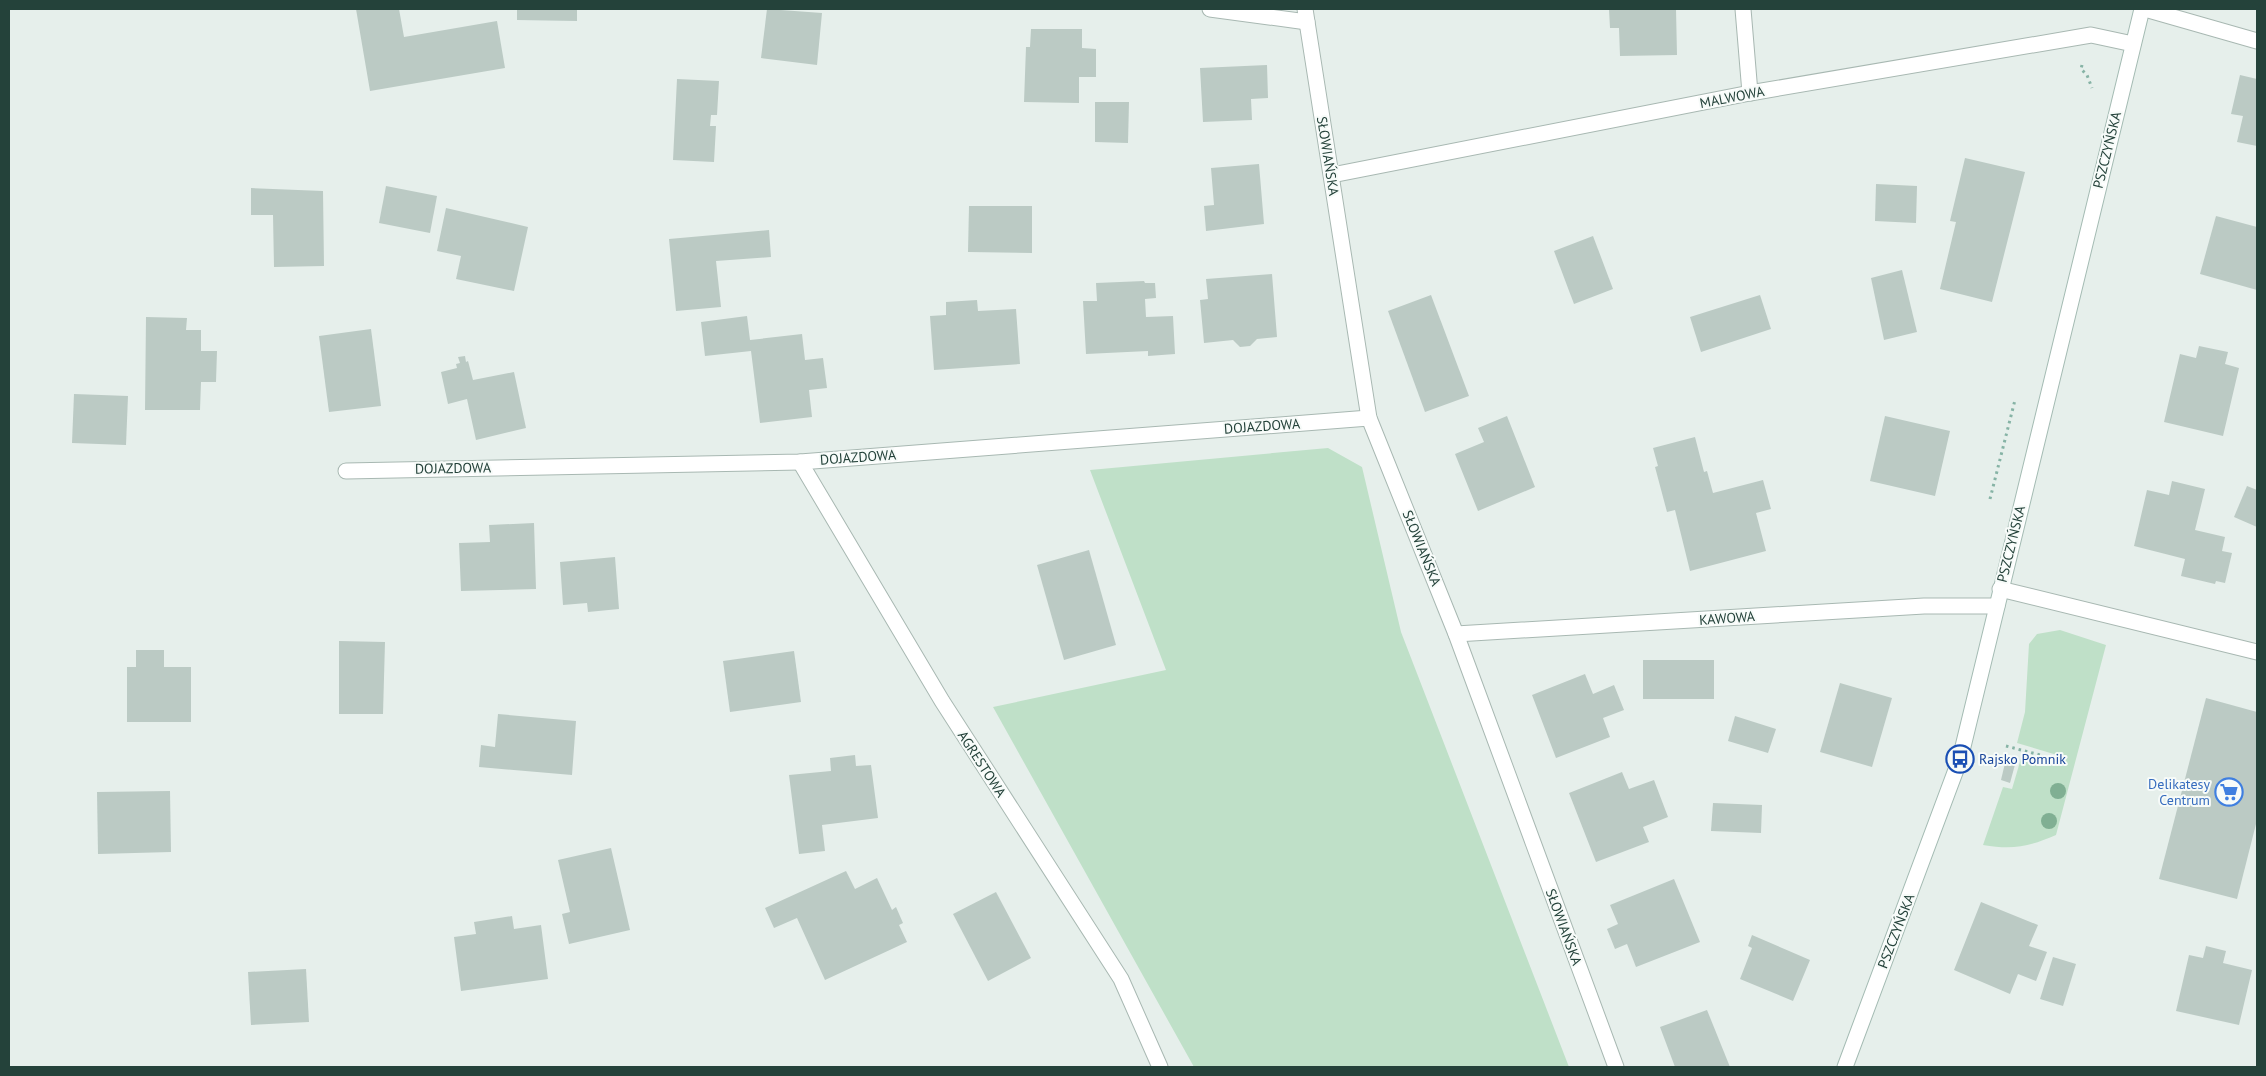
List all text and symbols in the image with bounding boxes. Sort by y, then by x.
street label: MALWOWA [1698,82,1767,112]
street label: PSZCZYŃSKA [2089,109,2125,190]
street label: SŁOWIAŃSKA [1313,115,1343,198]
street label: DOJAZDOWA [1223,414,1301,438]
street label: DOJAZDOWA [819,445,897,469]
street label: DOJAZDOWA [415,458,492,478]
street label: PSZCZYŃSKA [1993,503,2029,584]
street label: SŁOWIAŃSKA [1399,508,1446,589]
street label: KAWOWA [1698,607,1756,629]
street label: AGRESTOWA [954,727,1011,801]
bus stop icon: Rajsko Pomnik [1945,744,1975,774]
place label: Rajsko Pomnik [1979,750,2066,768]
place label: Delikatesy Centrum [2148,775,2210,809]
supermarket icon: Delikatesy Centrum [2214,777,2244,807]
street label: SŁOWIAŃSKA [1542,886,1586,968]
street label: PSZCZYŃSKA [1874,890,1919,971]

